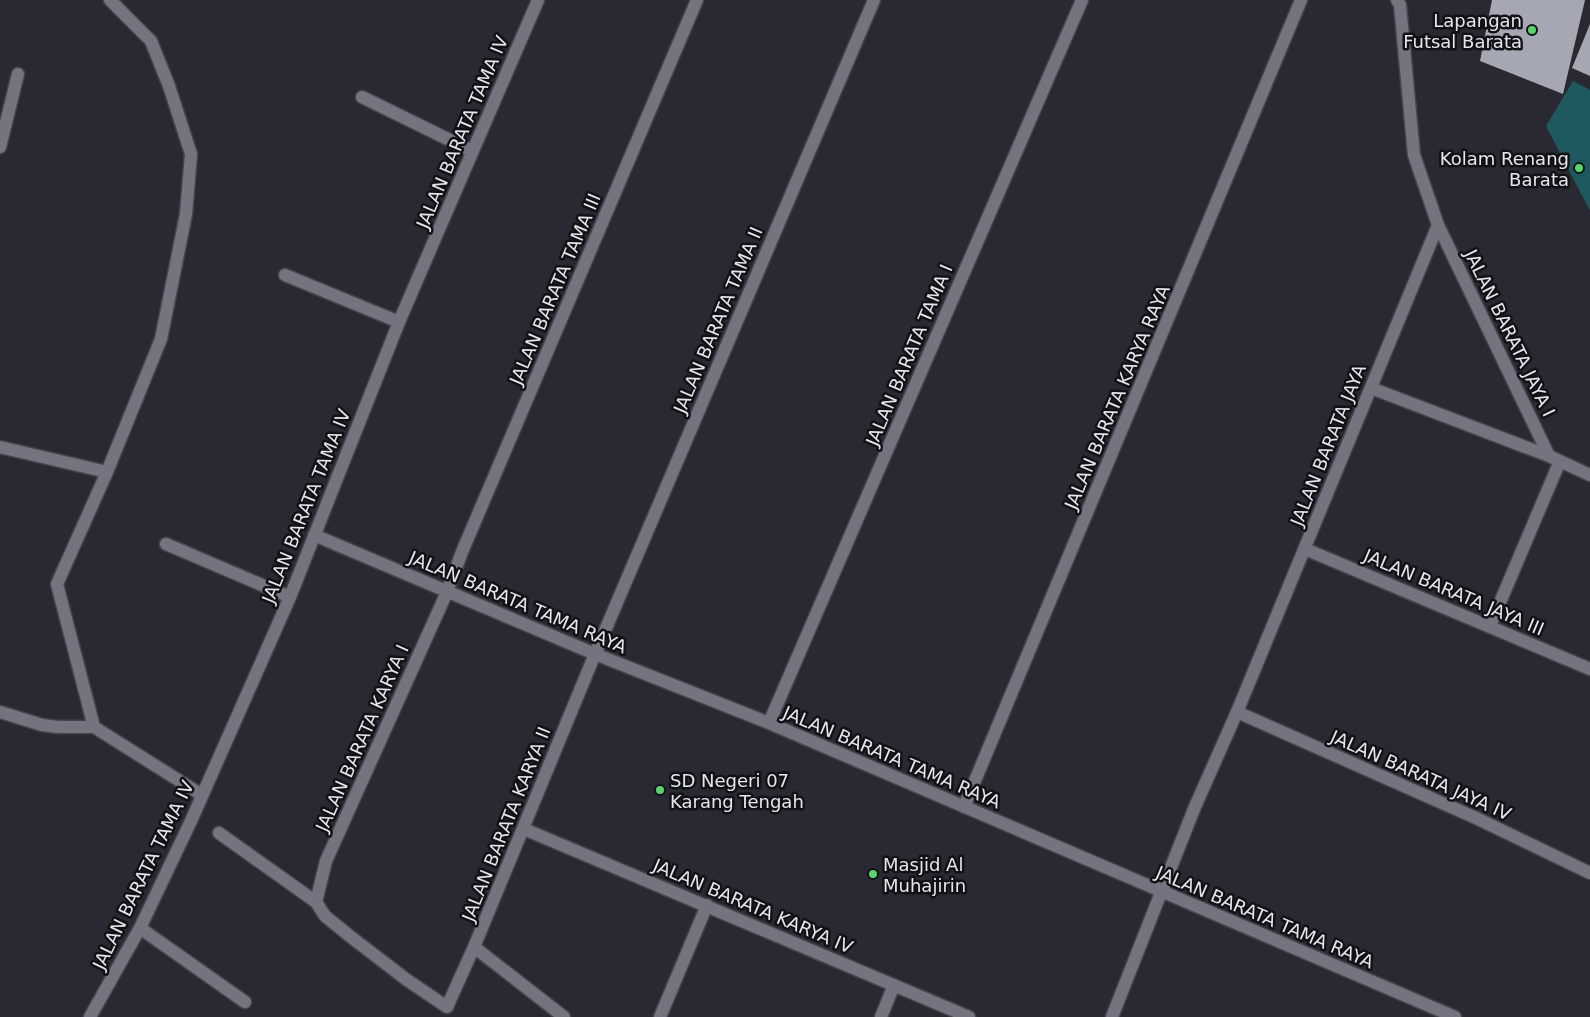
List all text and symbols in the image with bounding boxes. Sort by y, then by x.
place label: Lapangan Futsal Barata [1403,10,1522,52]
marker: Lapangan Futsal Barata [1526,24,1538,36]
street label: JALAN BARATA TAMA IV [411,32,512,232]
place label: Kolam Renang Barata [1440,148,1569,190]
marker: Kolam Renang Barata [1573,162,1585,174]
street label: JALAN BARATA TAMA III [505,190,605,389]
street label: JALAN BARATA TAMA II [669,224,767,417]
street label: JALAN BARATA JAYA I [1460,245,1560,420]
street label: JALAN BARATA TAMA I [861,261,957,450]
street label: JALAN BARATA KARYA RAYA [1060,281,1174,513]
street label: JALAN BARATA JAYA [1286,361,1370,530]
street label: JALAN BARATA TAMA IV [257,405,355,607]
street label: JALAN BARATA JAYA III [1360,544,1547,640]
street label: JALAN BARATA TAMA RAYA [405,546,631,658]
street label: JALAN BARATA KARYA I [311,641,413,836]
street label: JALAN BARATA TAMA RAYA [779,701,1005,813]
street label: JALAN BARATA KARYA II [457,724,555,925]
street label: JALAN BARATA JAYA IV [1327,725,1515,825]
place label: SD Negeri 07 Karang Tengah [670,770,804,812]
street label: JALAN BARATA TAMA IV [88,777,198,974]
marker: SD Negeri 07 Karang Tengah [654,784,666,796]
street label: JALAN BARATA KARYA IV [649,854,857,958]
place label: Masjid Al Muhajirin [883,854,966,896]
street label: JALAN BARATA TAMA RAYA [1152,861,1378,973]
marker: Masjid Al Muhajirin [867,868,879,880]

